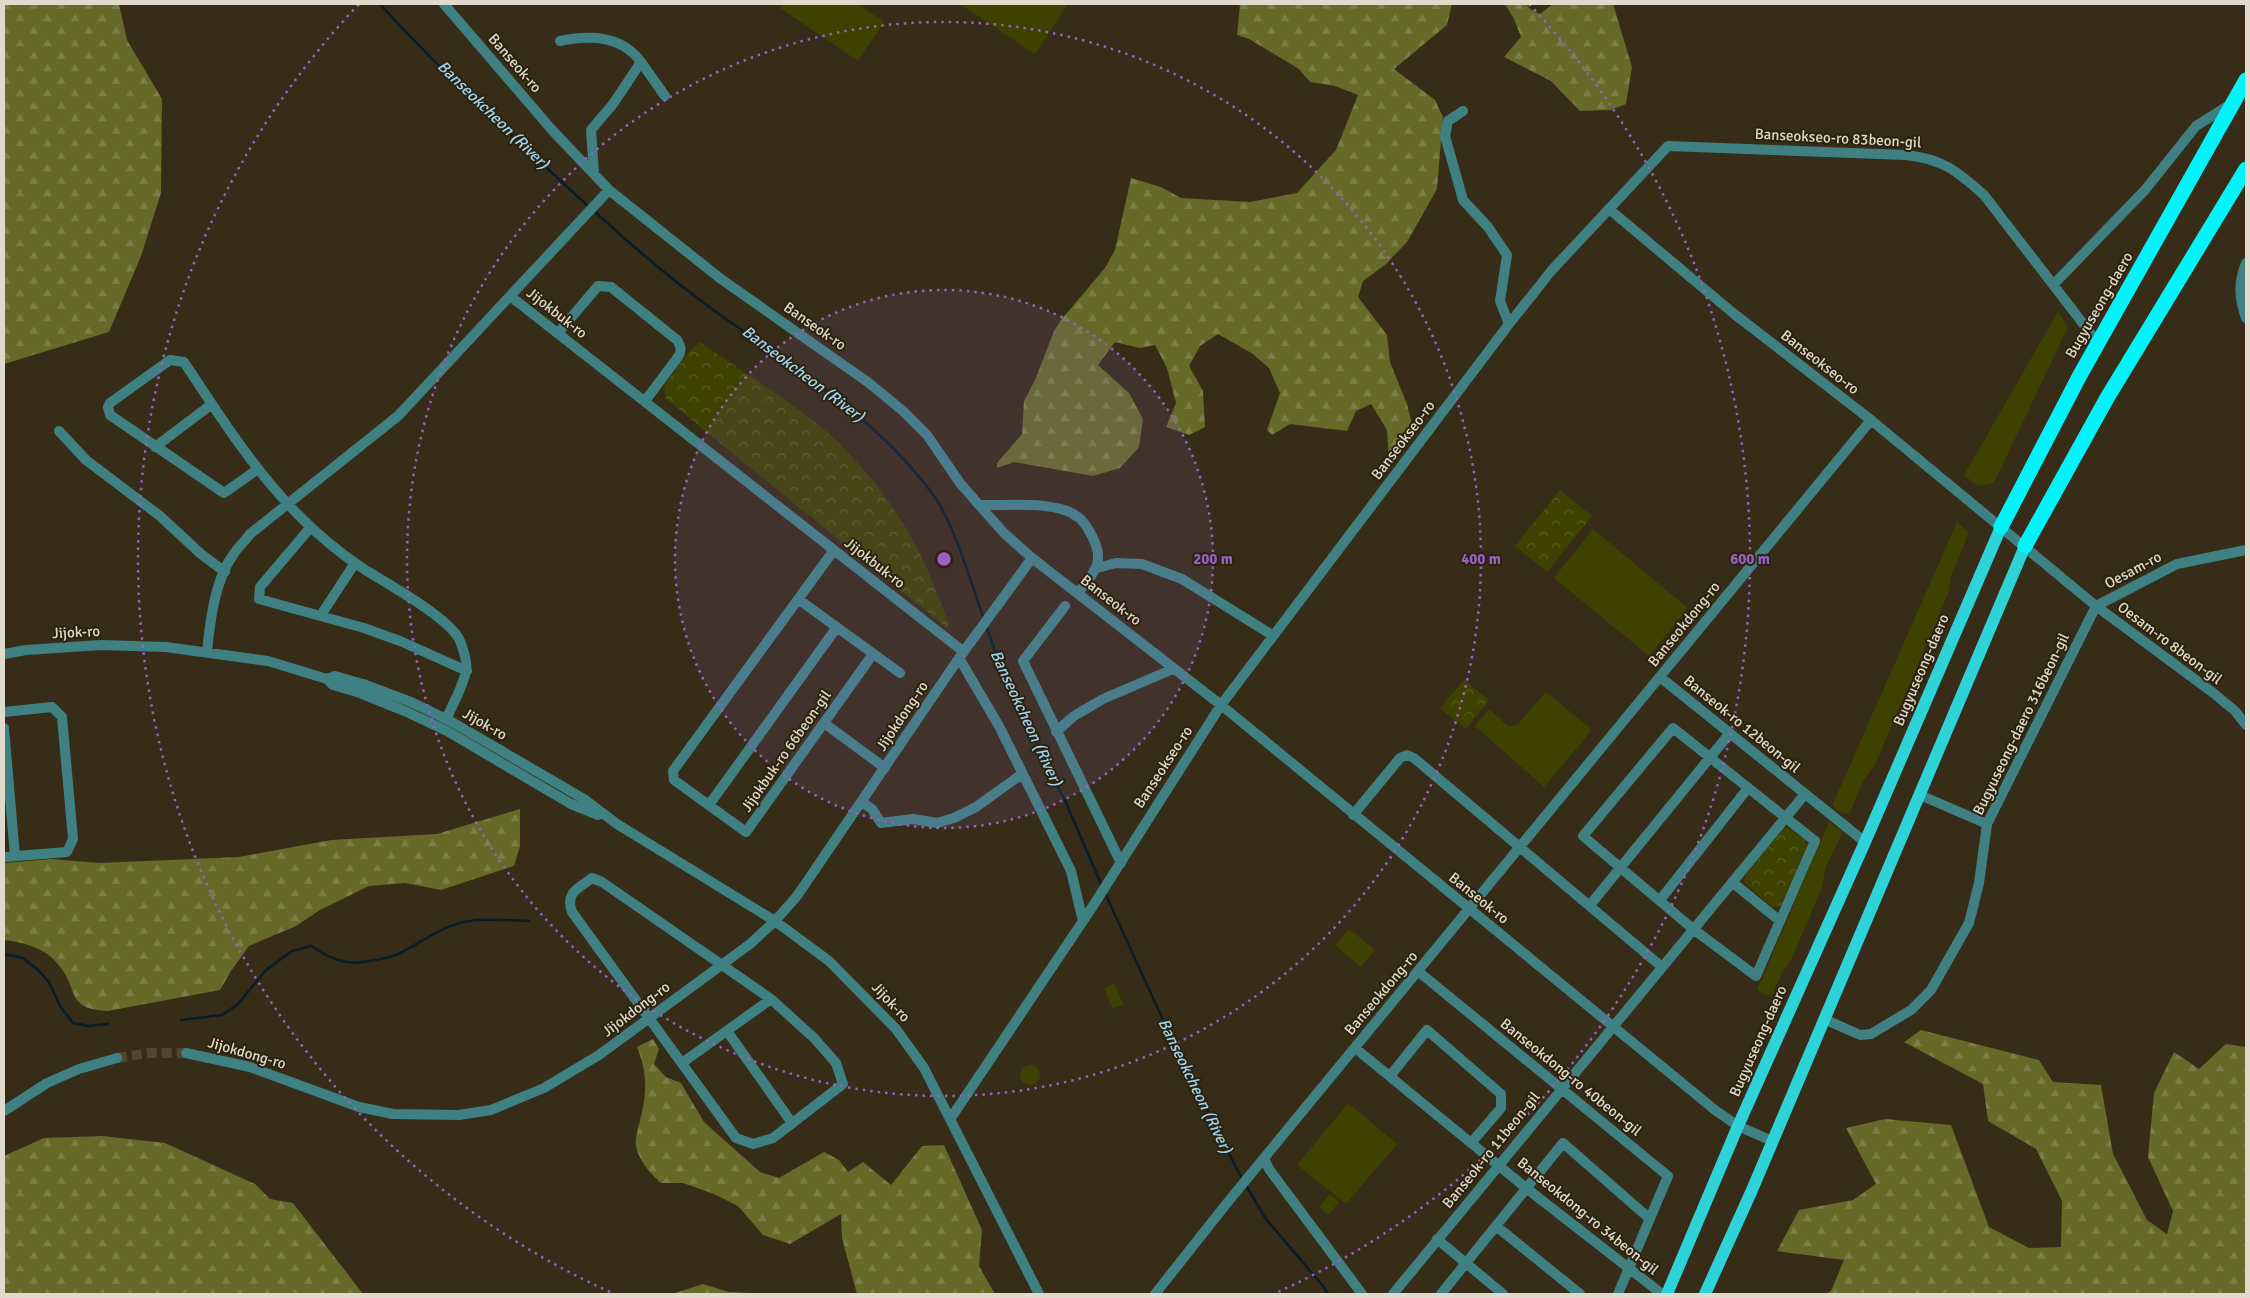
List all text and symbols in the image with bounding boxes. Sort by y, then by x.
street label: Banseok-ro [485,30,546,96]
water label: Banseokcheon (River) [433,56,554,174]
street label: Banseokseo-ro 83beon-gil [1754,125,1922,151]
street label: Bugyuseong-daero [2061,249,2137,361]
street label: Jijokbuk-ro [523,284,591,342]
street label: Banseok-ro [780,298,850,354]
water label: Banseokcheon (River) [738,322,869,427]
street label: Banseokseo-ro [1777,326,1863,398]
street label: Banseokseo-ro [1367,397,1439,483]
street label: Jijokbuk-ro [841,534,909,592]
street label: Oesam-ro [2101,547,2165,592]
centre of rings [935,550,953,568]
text: 200 m [1193,550,1233,568]
text: 400 m [1461,550,1501,568]
text: 600 m [1730,550,1770,568]
street label: Banseok-ro [1077,571,1145,629]
street label: Banseokdong-ro [1644,578,1724,670]
street label: Oesam-ro 8beon-gil [2114,598,2226,688]
street label: Bugyuseong-daero [1889,611,1953,729]
street label: Jijok-ro [51,622,101,642]
street label: Bugyuseong-daero 316beon-gil [1969,630,2073,818]
water label: Banseokcheon (River) [986,647,1067,790]
street label: Banseok-ro 12beon-gil [1680,671,1804,777]
street label: Jijokdong-ro [872,678,932,754]
street label: Jijokbuk-ro 66beon-gil [737,687,835,815]
street label: Jijok-ro [460,704,511,744]
street label: Banseokseo-ro [1130,722,1196,811]
street label: Banseok-ro [1445,868,1513,928]
street label: Banseokdong-ro [1341,947,1422,1039]
street label: Jijokdong-ro [599,978,674,1040]
street label: Jijok-ro [868,978,914,1026]
street label: Bugyuseong-daero [1725,982,1791,1099]
street label: Banseokdong-ro 40beon-gil [1497,1014,1645,1140]
water label: Banseokcheon (River) [1154,1015,1237,1157]
street label: Jijokdong-ro [206,1033,288,1073]
street label: Banseok-ro 11beon-gil [1438,1088,1544,1212]
street label: Banseokdong-ro 34beon-gil [1514,1153,1662,1279]

